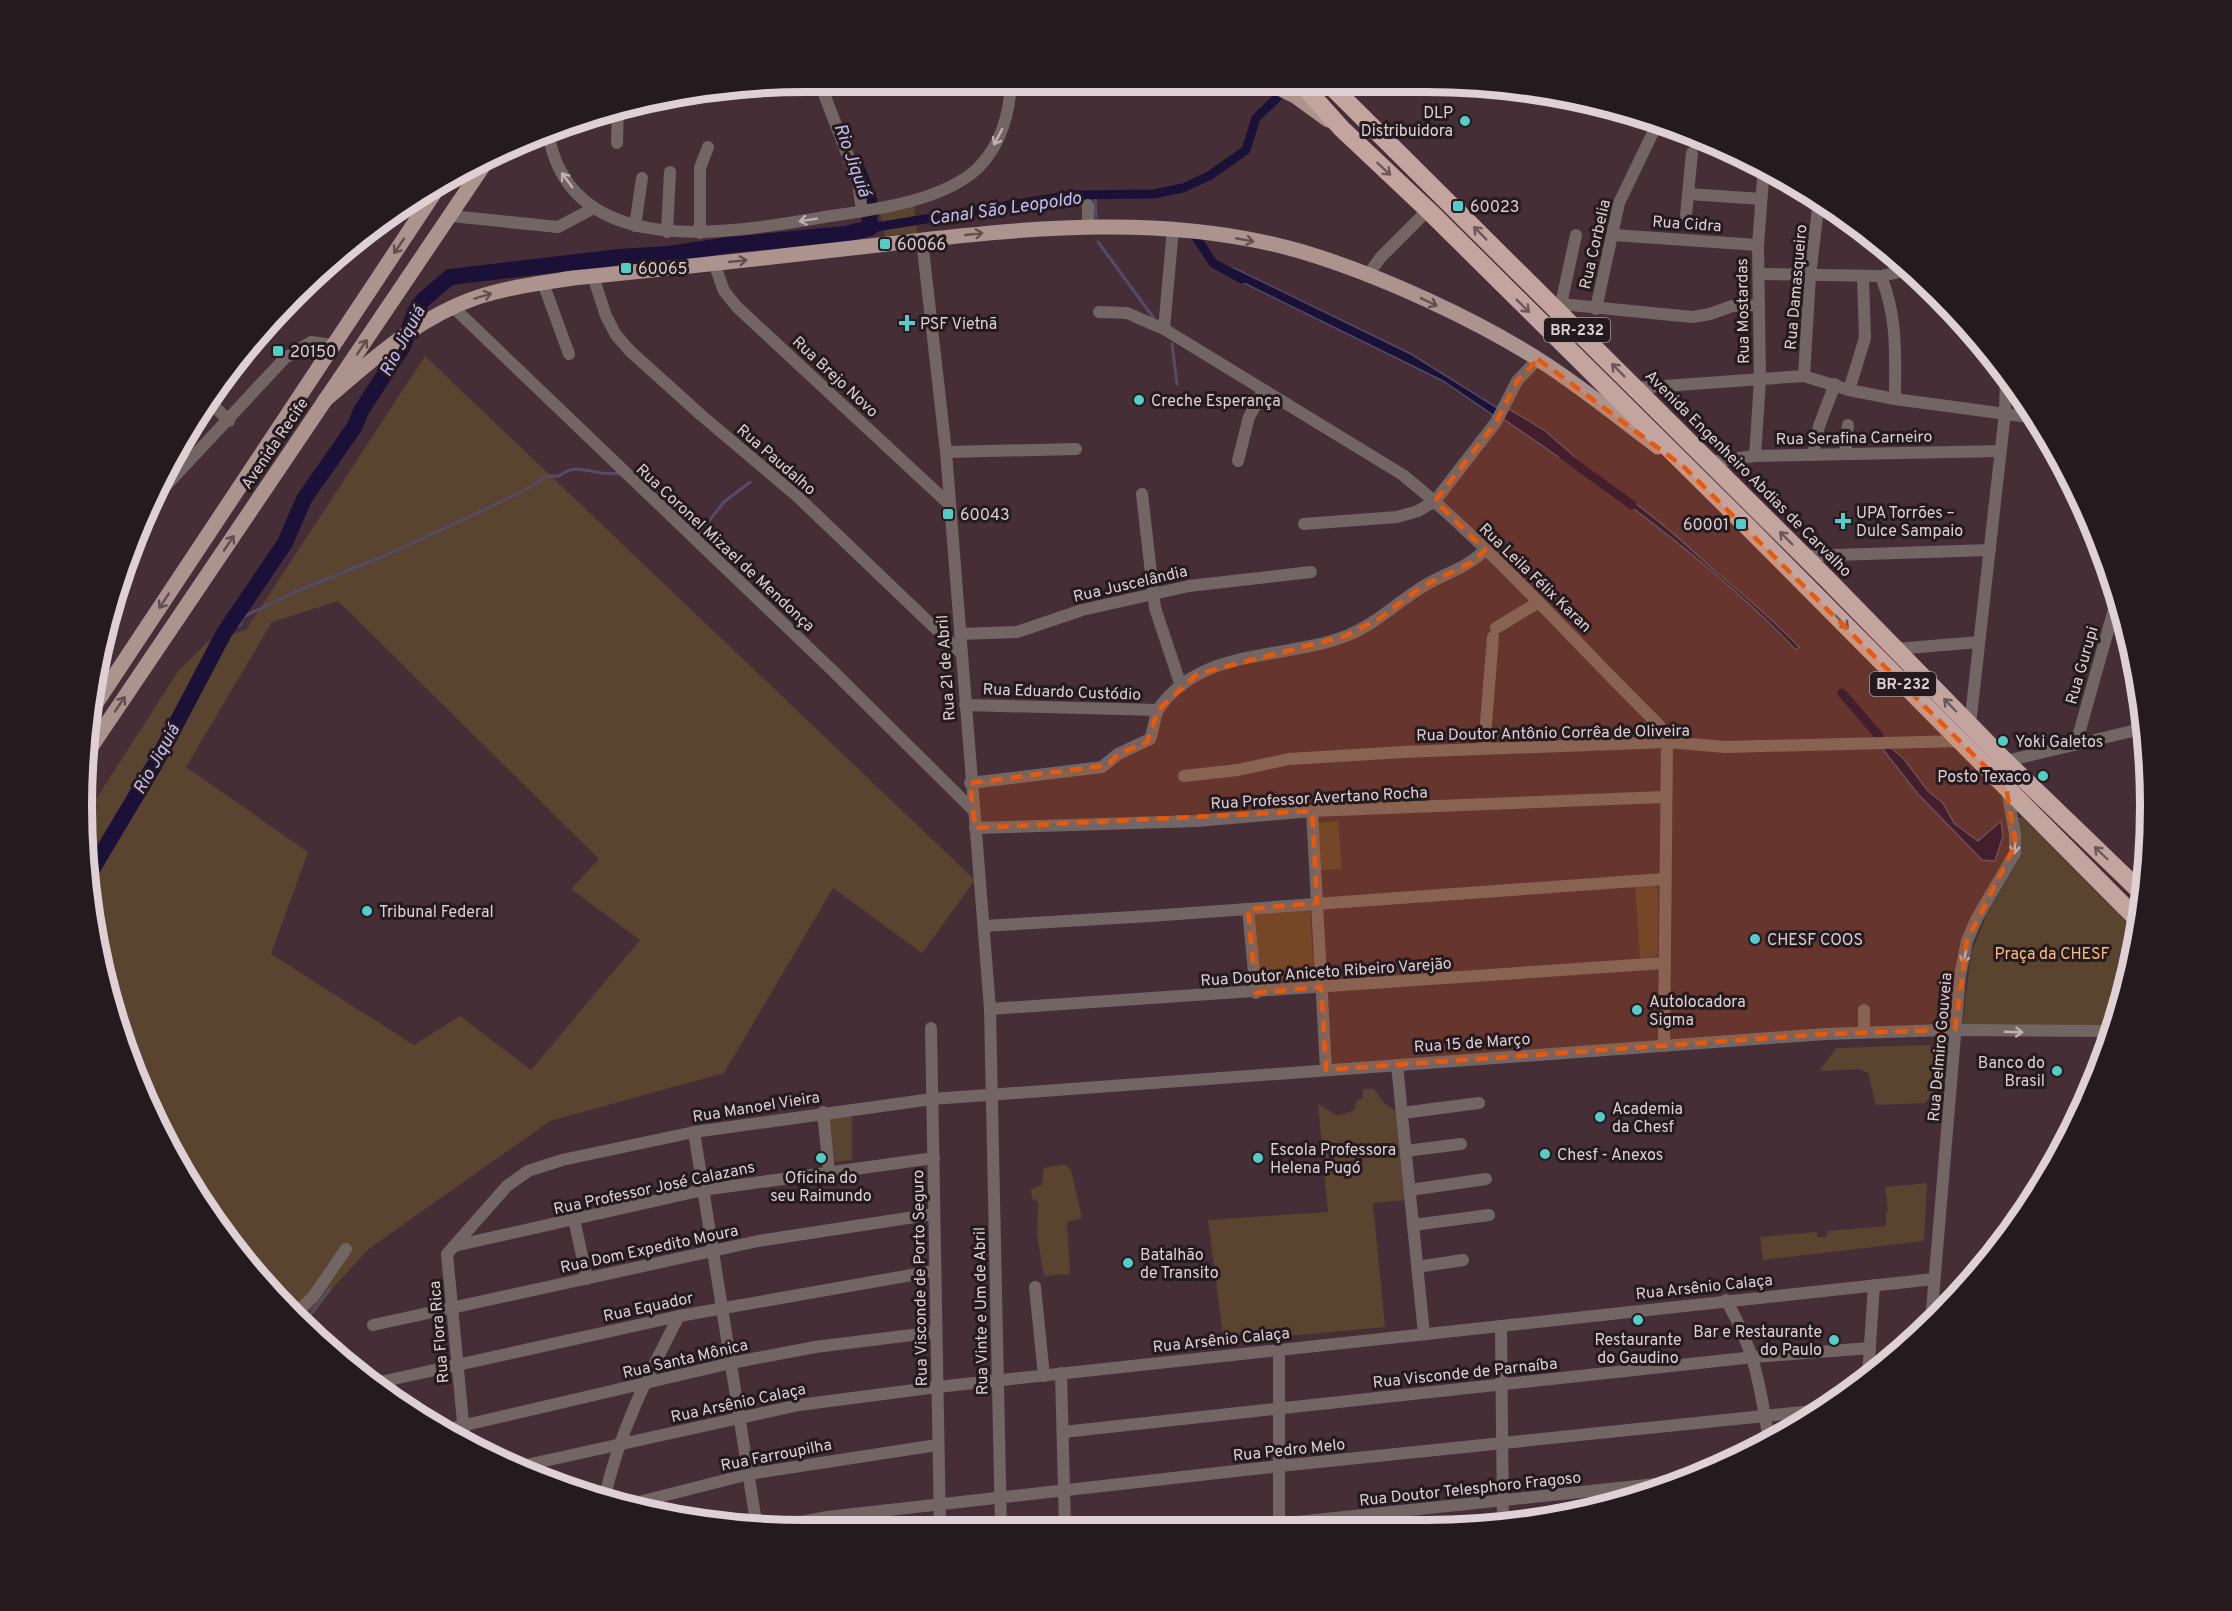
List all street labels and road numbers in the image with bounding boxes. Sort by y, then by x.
street label: Rua Corbelia [1576,198,1616,291]
street label: Rua Cidra [1652,213,1722,237]
street label: Rua Damasqueiro [1782,224,1812,351]
street label: Rua Mostardas [1733,258,1755,364]
road number: BR-232 [1544,318,1610,342]
street label: Rua Brejo Novo [787,332,882,423]
street label: Avenida Engenheiro Abdias de Carvalho [1640,367,1855,582]
street label: Avenida Recife [238,395,314,494]
street label: Rua Paudalho [732,421,819,500]
street label: Rua Serafina Carneiro [1776,428,1933,450]
street label: Rua Coronel Mizael de Mendonça [631,460,818,637]
street label: Rua Leila Félix Karan [1474,520,1595,637]
street label: Rua Juscelândia [1071,562,1190,608]
street label: Rua 21 de Abril [933,614,961,721]
street label: Rua Gurupi [2062,624,2104,707]
road number: BR-232 [1870,672,1936,696]
street label: Rua Eduardo Custódio [982,680,1142,706]
street label: Rua Doutor Antônio Corrêa de Oliveira [1416,722,1690,746]
street label: Rua Professor Avertano Rocha [1210,783,1428,815]
street label: Rua Doutor Aniceto Ribeiro Varejão [1200,954,1453,992]
street label: Rua Delmiro Gouveia [1925,972,1957,1123]
street label: Rua 15 de Março [1413,1030,1531,1058]
street label: Rua Manoel Vieira [691,1088,821,1128]
street label: Rua Professor José Calazans [552,1158,757,1220]
street label: Rua Visconde de Porto Seguro [909,1169,933,1387]
street label: Rua Dom Expedito Moura [558,1221,740,1279]
street label: Rua Vinte e Um de Abril [971,1227,993,1395]
street label: Rua Arsênio Calaça [1635,1271,1774,1305]
street label: Rua Flora Rica [426,1280,454,1384]
street label: Rua Equador [602,1289,695,1327]
street label: Rua Arsênio Calaça [1152,1324,1291,1358]
street label: Rua Santa Mônica [621,1336,750,1384]
street label: Rua Visconde de Parnaíba [1372,1354,1559,1394]
street label: Rua Arsênio Calaça [669,1380,808,1428]
street label: Rua Farroupilha [719,1435,834,1477]
street label: Rua Pedro Melo [1232,1435,1346,1467]
street label: Rua Doutor Telesphoro Fragoso [1358,1468,1582,1512]

